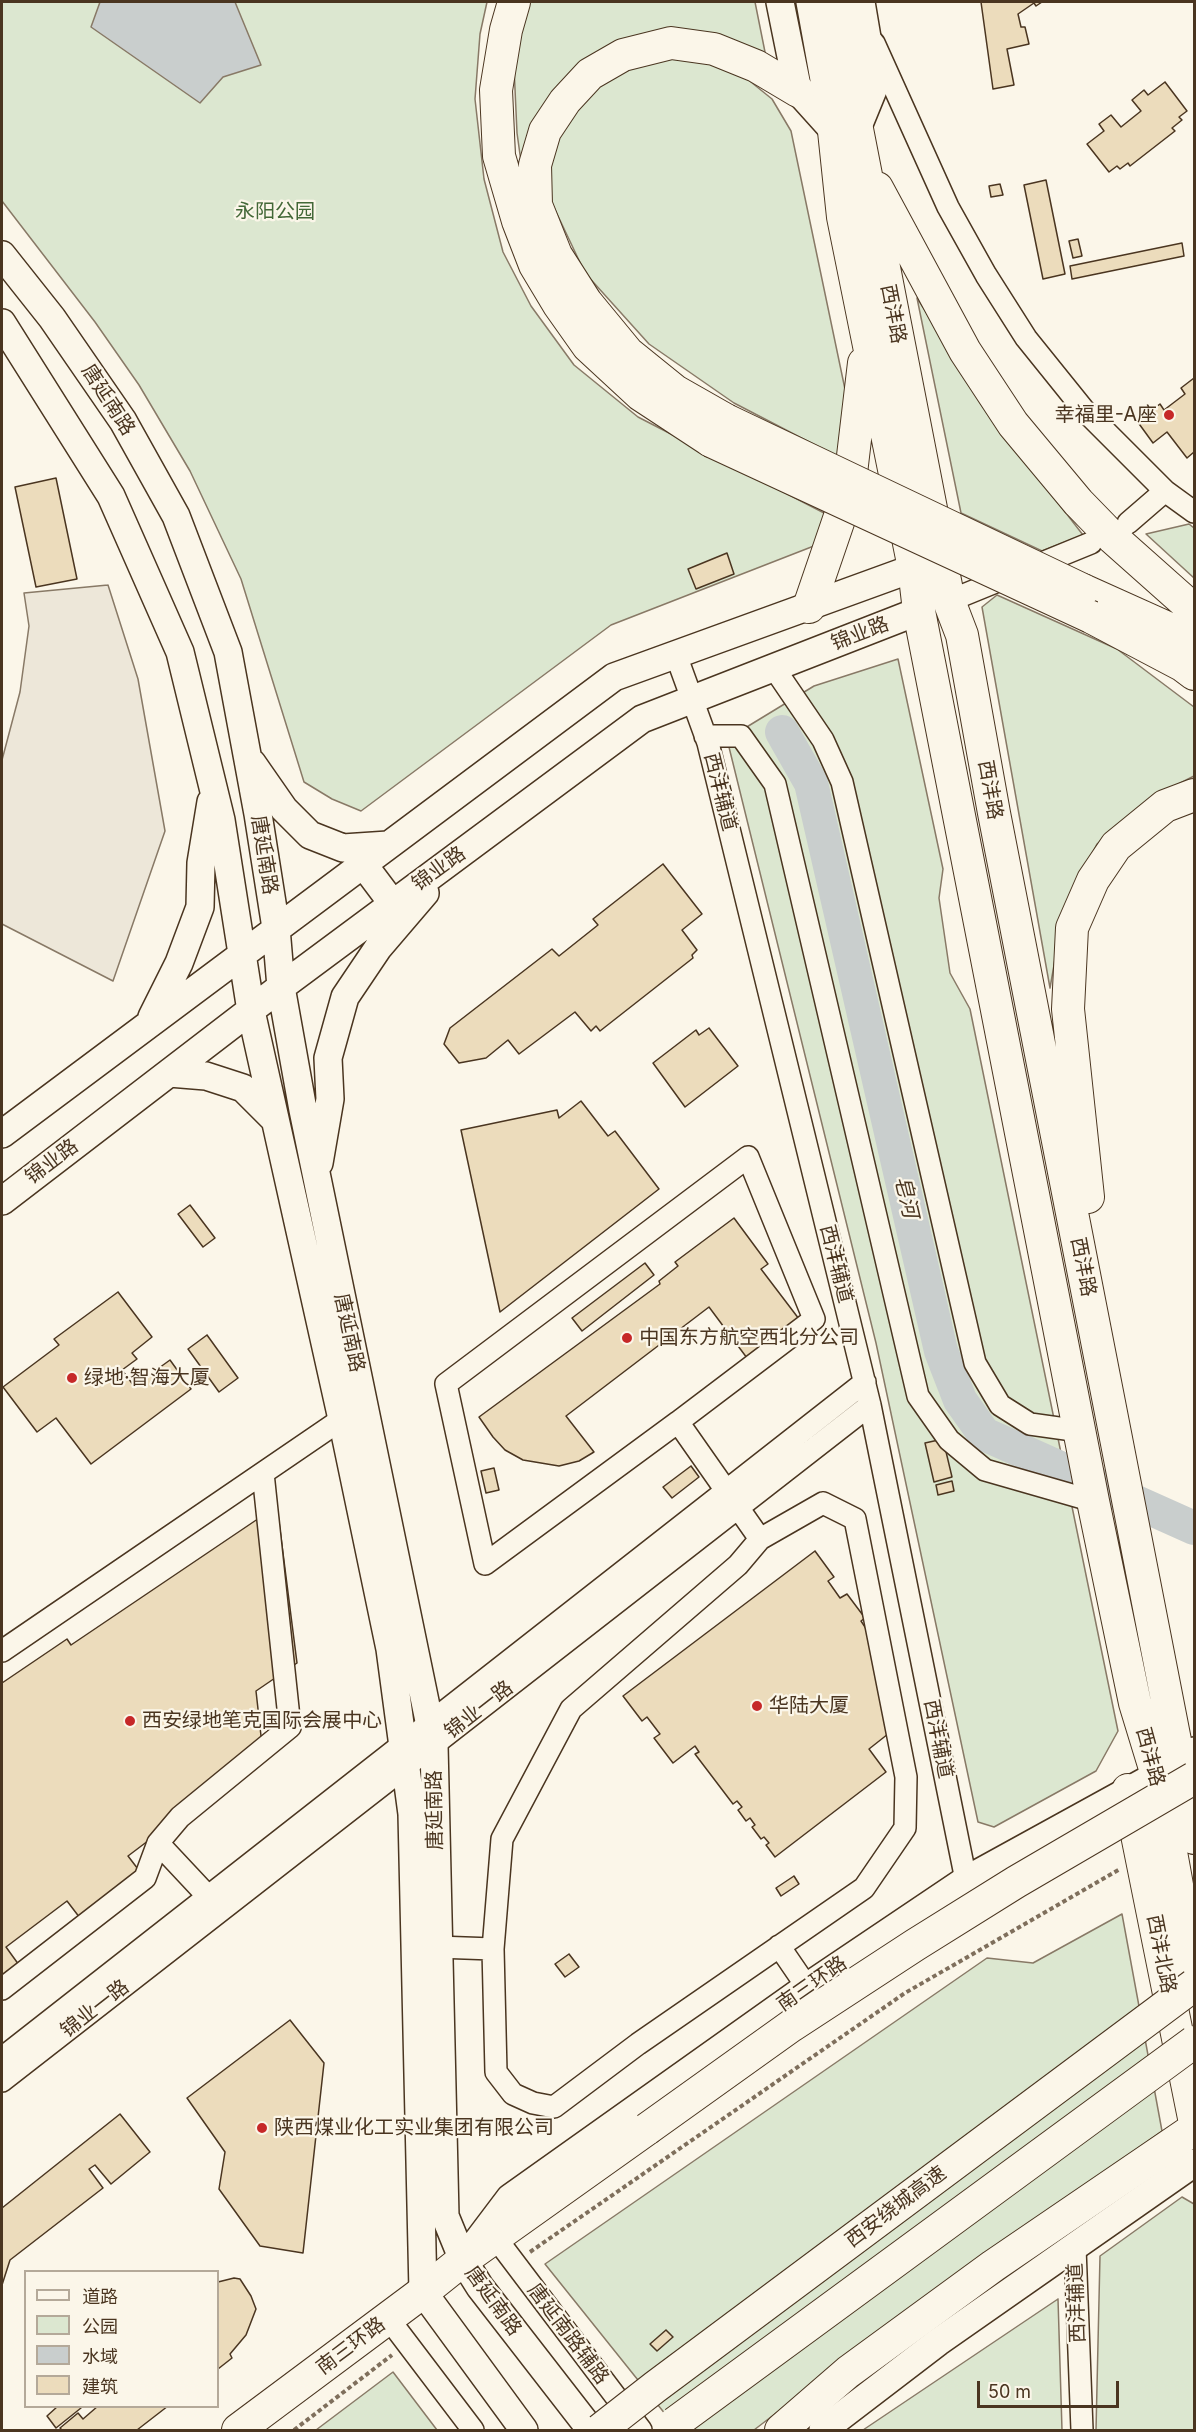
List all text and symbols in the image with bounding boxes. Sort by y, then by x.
park label: 永阳公园 [235,200,315,224]
street label: 西沣路 [875,282,911,346]
street label: 唐延南路 [76,360,140,440]
place label: 幸福里-A座 [1055,403,1157,427]
marker: 幸福里-A座 [1162,408,1176,422]
street label: 锦业路 [828,612,892,656]
street label: 西沣辅道 [699,750,741,834]
street label: 西沣路 [973,758,1007,822]
street label: 唐延南路 [246,814,282,896]
street label: 锦业路 [408,842,470,896]
street label: 锦业路 [21,1134,83,1190]
water label: 皂河 [889,1174,923,1220]
street label: 西沣辅道 [815,1222,857,1306]
street label: 西沣路 [1065,1235,1101,1299]
street label: 唐延南路 [329,1291,369,1375]
place label: 中国东方航空西北分公司 [639,1326,859,1350]
marker: 中国东方航空西北分公司 [620,1331,634,1345]
place label: 绿地·智海大厦 [84,1366,210,1390]
marker: 绿地·智海大厦 [65,1371,79,1385]
street label: 锦业一路 [440,1676,518,1744]
place label: 华陆大厦 [769,1694,849,1718]
street label: 西沣辅道 [919,1697,957,1781]
marker: 华陆大厦 [750,1699,764,1713]
place label: 西安绿地笔克国际会展中心 [142,1709,382,1733]
marker: 西安绿地笔克国际会展中心 [123,1714,137,1728]
street label: 西沣路 [1131,1725,1169,1789]
street label: 唐延南路 [422,1770,448,1850]
street label: 西沣北路 [1142,1912,1180,1996]
street label: 南三环路 [772,1951,852,2017]
street label: 锦业一路 [56,1975,134,2043]
place label: 陕西煤业化工实业集团有限公司 [274,2116,554,2140]
marker: 陕西煤业化工实业集团有限公司 [255,2121,269,2135]
street label: 西安绕城高速 [841,2161,951,2253]
street label: 唐延南路 [460,2262,526,2340]
street label: 西沣辅道 [1064,2263,1090,2343]
legend [24,2270,219,2408]
street label: 唐延南路辅路 [522,2279,614,2389]
text: 道路 [82,2286,118,2307]
street label: 南三环路 [312,2312,390,2380]
text: 公园 [82,2316,118,2337]
text: 水域 [82,2346,118,2367]
scale bar [980,2369,1122,2407]
text: 建筑 [82,2376,118,2397]
text: 50 m [988,2381,1031,2402]

